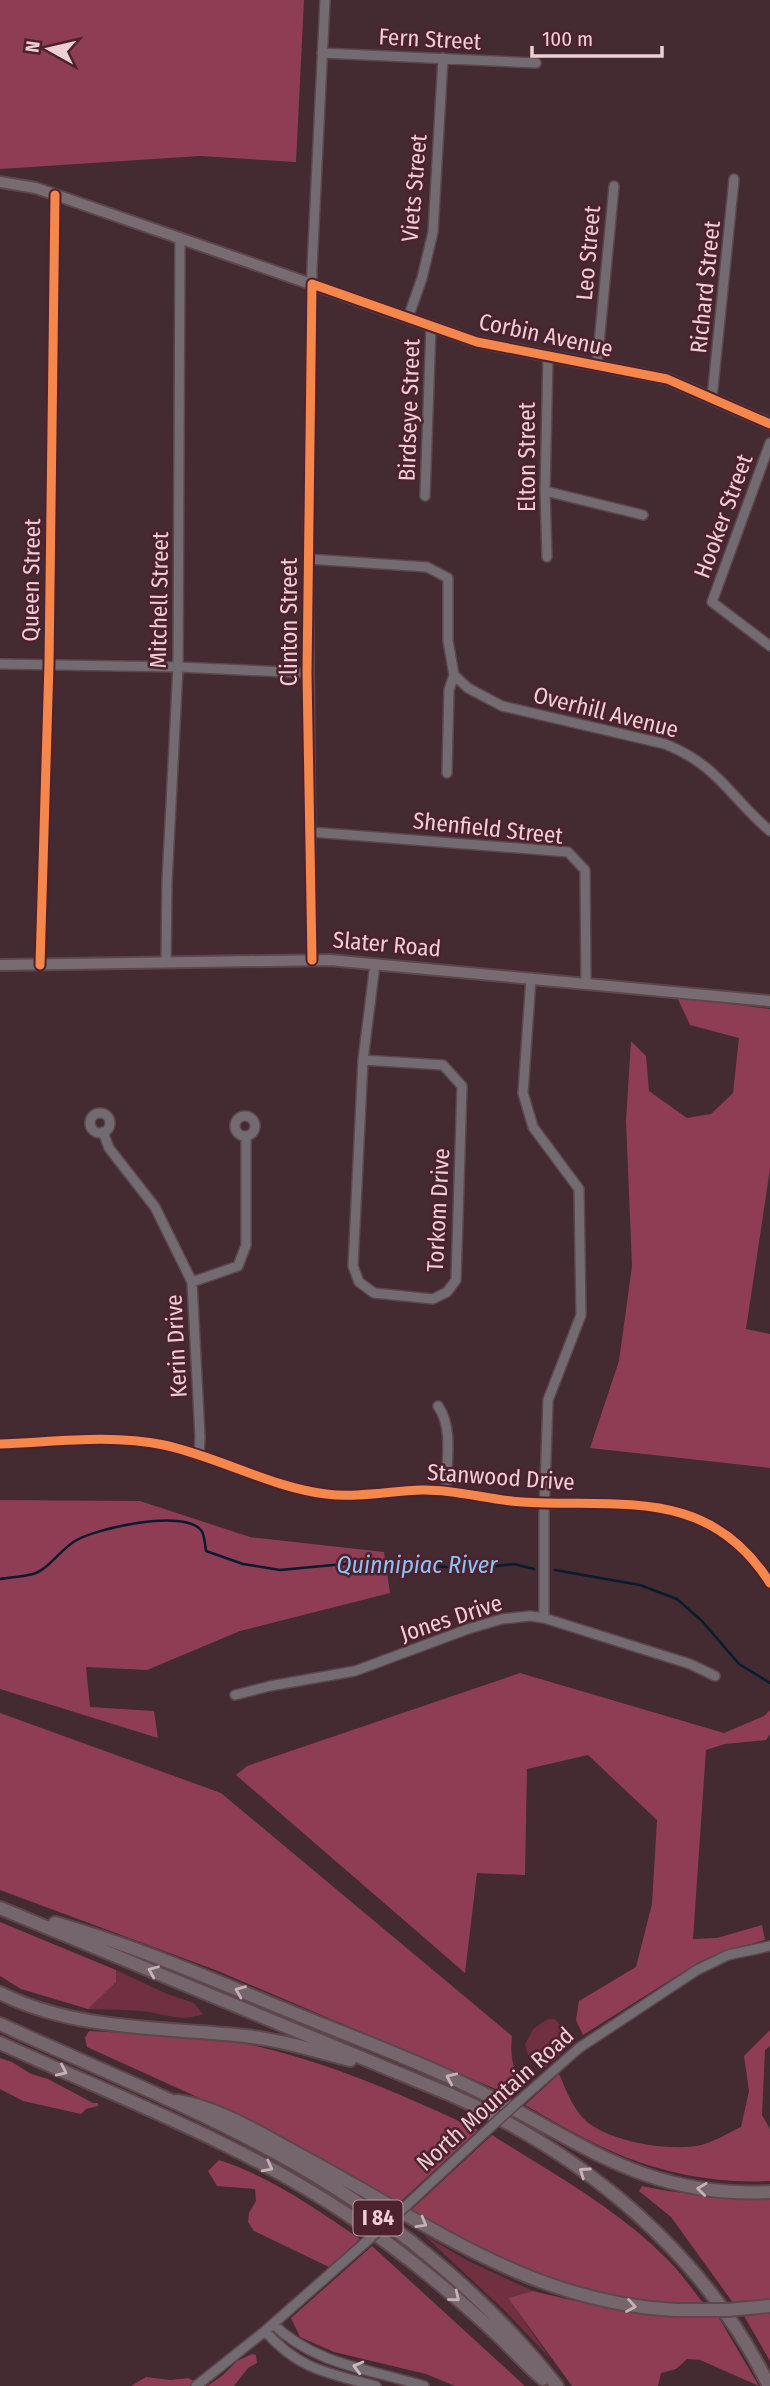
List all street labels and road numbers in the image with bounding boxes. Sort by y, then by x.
street label: Fern Street [378,22,483,56]
street label: Viets Street [395,132,433,243]
street label: Leo Street [570,204,606,302]
street label: Richard Street [684,219,726,355]
street label: Corbin Avenue [477,307,615,363]
street label: Birdseye Street [393,338,425,482]
street label: Elton Street [513,401,541,512]
street label: Hooker Street [688,450,759,582]
street label: Queen Street [16,518,46,642]
street label: Mitchell Street [144,531,174,669]
street label: Clinton Street [275,557,303,686]
street label: Overhill Avenue [531,680,681,744]
street label: Shenfield Street [412,806,565,850]
street label: Slater Road [332,925,442,963]
street label: Torkom Drive [421,1147,455,1273]
street label: Kerin Drive [159,1294,193,1398]
street label: Stanwood Drive [426,1458,576,1496]
street label: Jones Drive [396,1588,506,1648]
street label: North Mountain Road [411,2021,579,2177]
road number: I 84 [354,2200,402,2236]

